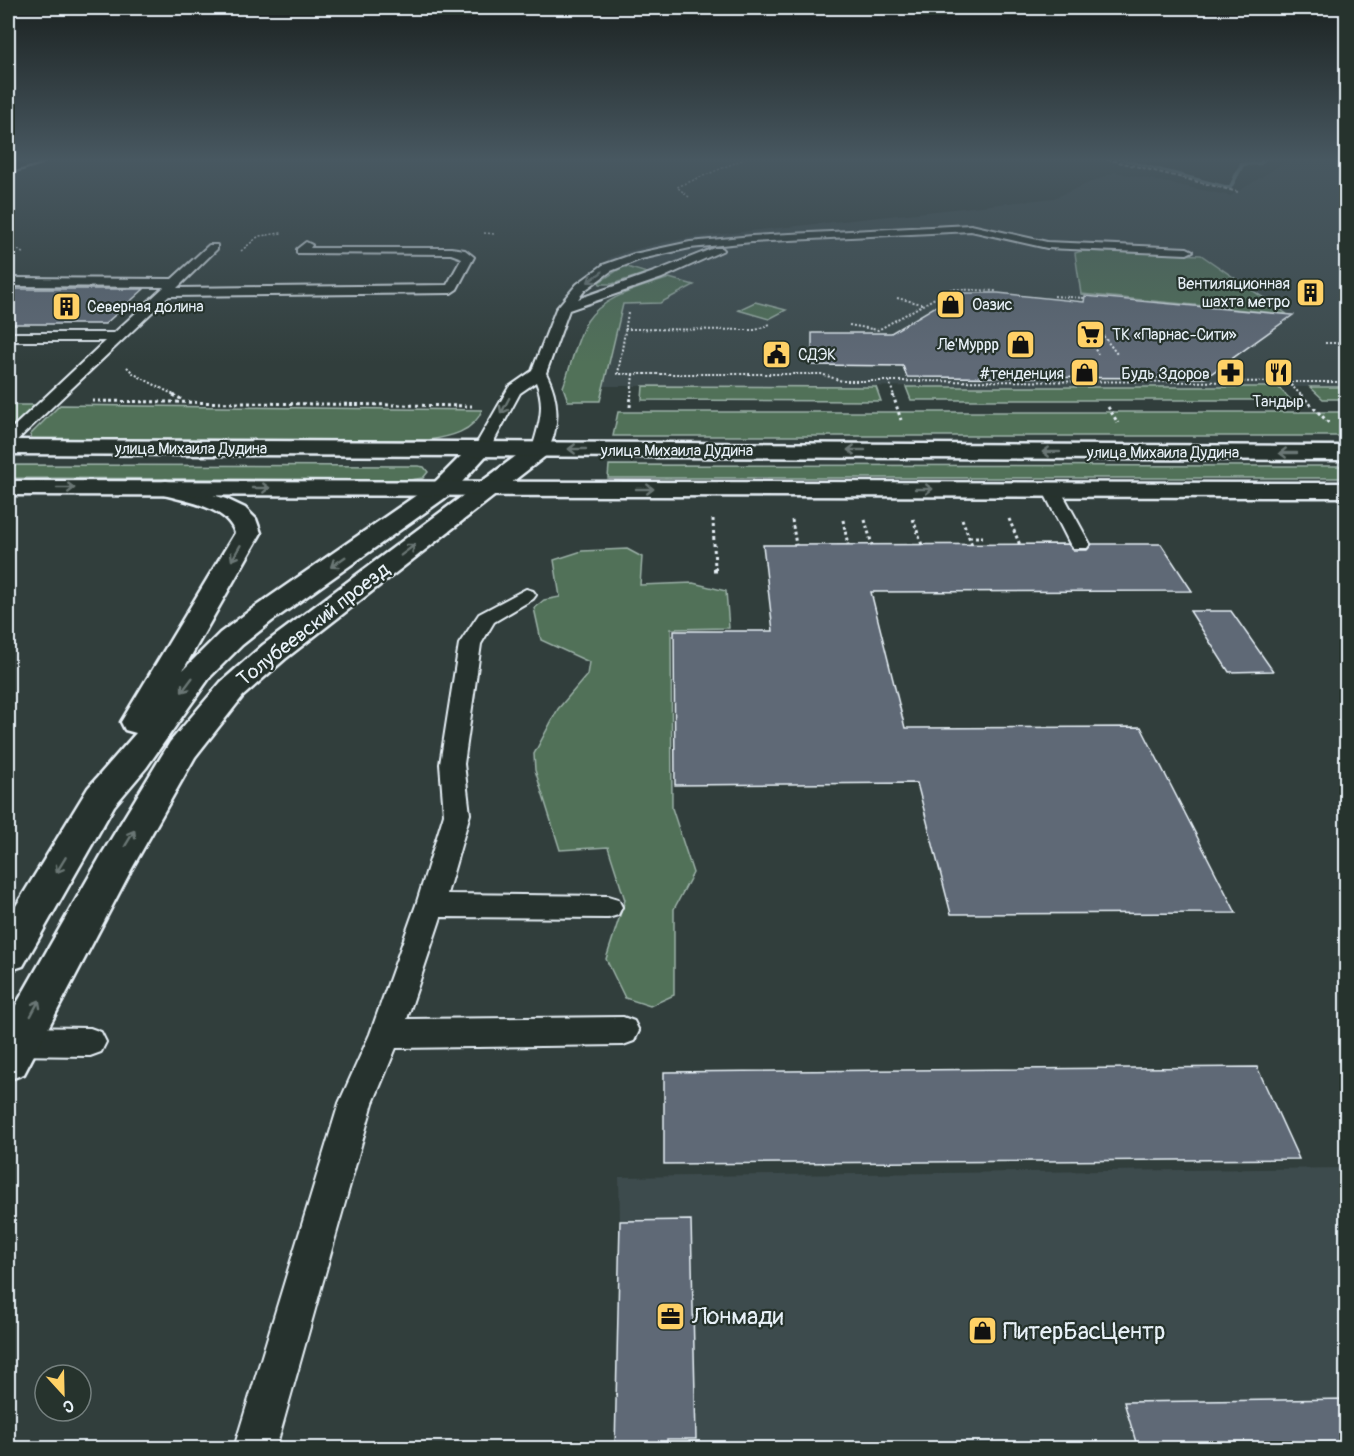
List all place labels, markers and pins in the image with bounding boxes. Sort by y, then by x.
place label: Вентиляционная шахта метро [1177,274,1290,312]
building icon: Вентиляционная шахта метро [1295,276,1327,308]
shop icon: Оазис [935,288,967,320]
building icon: Северная долина [50,290,82,322]
place label: Оазис [972,295,1013,315]
place label: Северная долина [87,297,204,317]
supermarket icon: ТК «Парнас-Сити» [1075,318,1107,350]
place label: ТК «Парнас-Сити» [1112,325,1237,345]
shop icon: Ле'Муррр [1004,328,1036,360]
place label: Ле'Муррр [936,335,999,355]
public building icon: СДЭК [761,338,793,370]
place label: СДЭК [798,345,836,365]
shop icon: #тенденция [1069,357,1101,389]
pharmacy icon: Будь Здоров [1215,357,1247,389]
restaurant icon: Тандыр [1262,357,1294,389]
place label: #тенденция [979,364,1064,384]
place label: Будь Здоров [1121,364,1210,384]
place label: Тандыр [1252,392,1304,412]
office icon: Лонмади [655,1300,687,1332]
place label: Лонмади [691,1302,784,1331]
shop icon: ПитерБасЦентр [966,1315,998,1347]
place label: ПитерБасЦентр [1003,1317,1165,1346]

